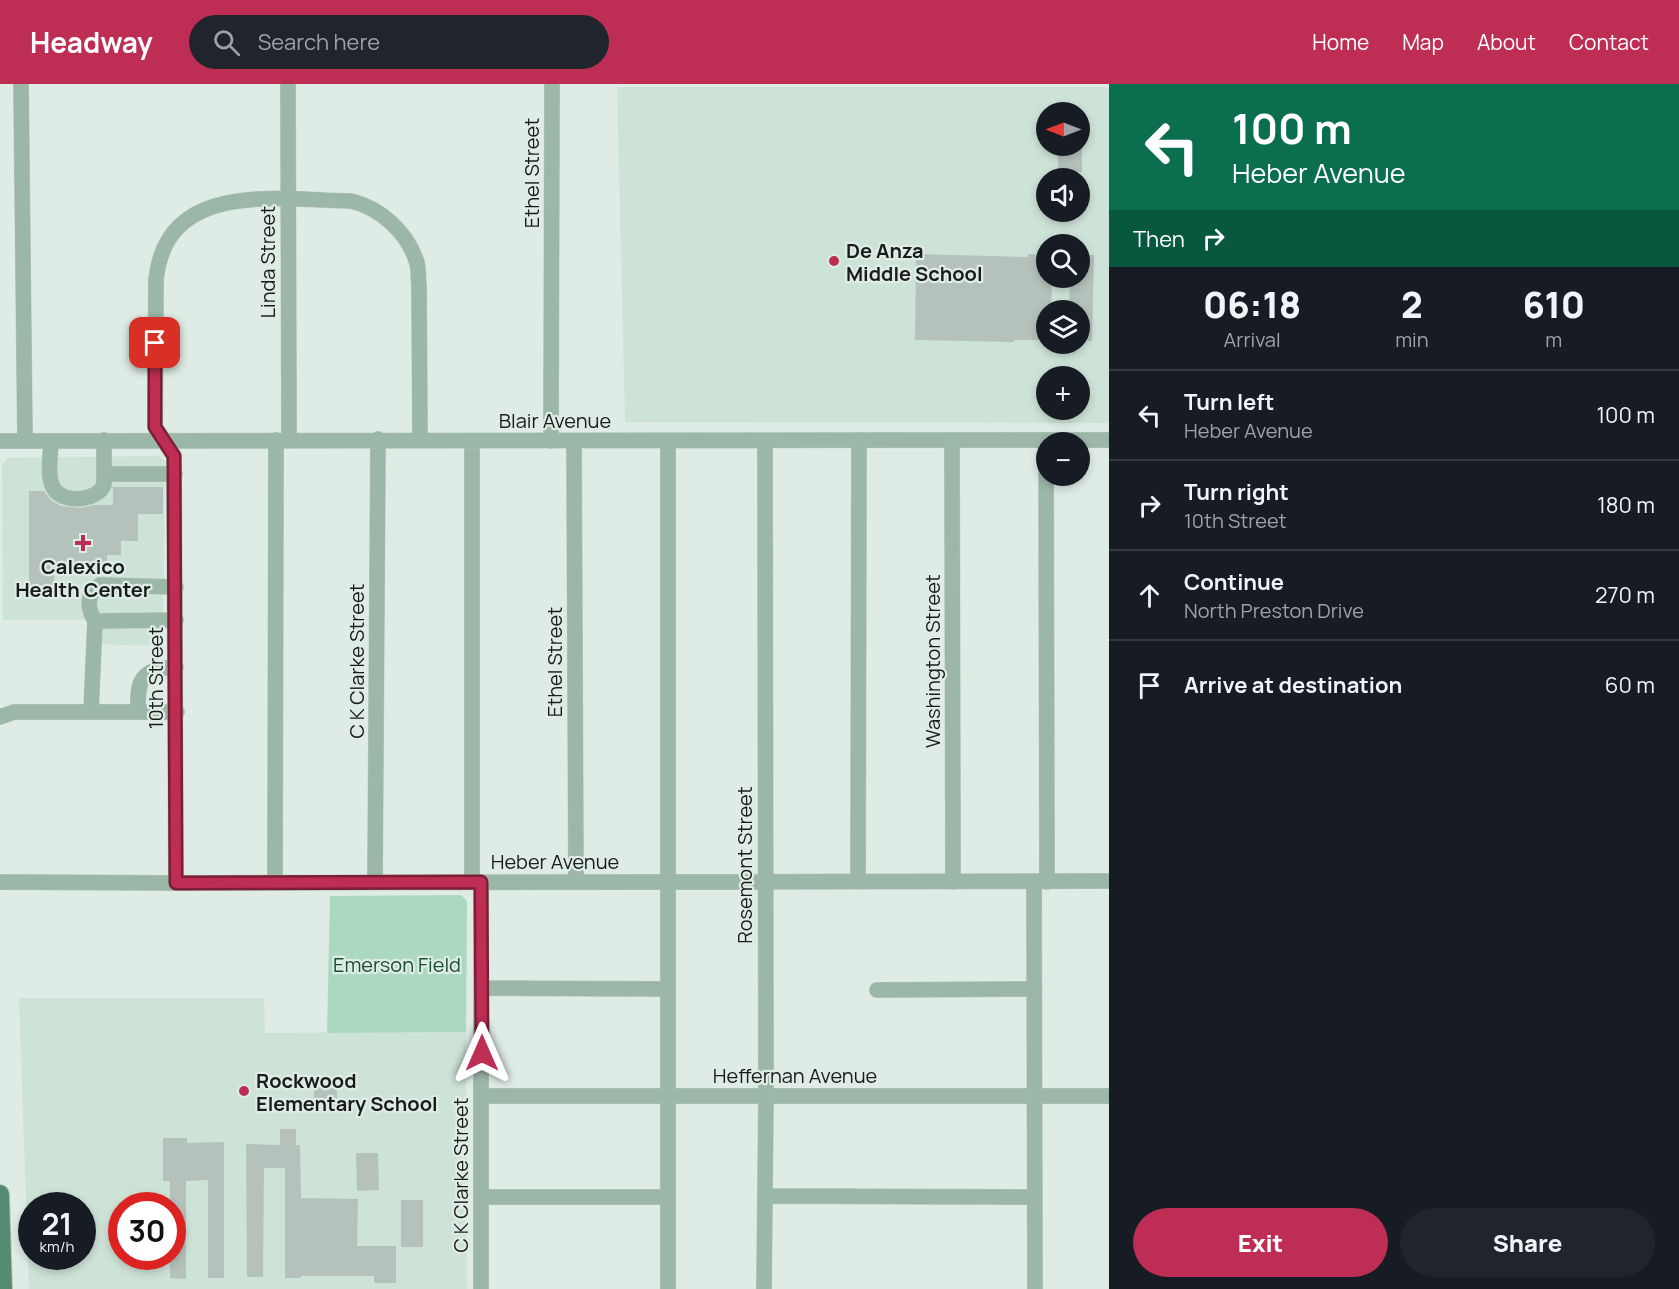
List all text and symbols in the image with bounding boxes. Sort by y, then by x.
search box [189,15,609,69]
text: Headway [30,23,153,61]
icon: search [210,26,243,59]
text: Search here [258,27,380,57]
text: Home [1312,28,1369,56]
text: Map [1402,28,1444,56]
text: About [1477,28,1536,56]
text: Contact [1569,28,1649,56]
text: 100 m [1232,99,1352,157]
north arrow [1036,102,1090,156]
map controls [1036,102,1090,486]
icon: left [1133,108,1211,186]
street label: Ethel Street [518,118,545,228]
text: Heber Avenue [1232,154,1406,191]
button: sound [1036,168,1090,222]
street label: Linda Street [254,206,281,318]
icon: right [1197,222,1230,255]
text: Then [1133,224,1185,254]
button: search [1036,234,1090,288]
place label: De Anza Middle School [846,237,983,287]
marker: De Anza Middle School [827,254,841,268]
text: 06:18 [1203,280,1301,329]
text: 2 [1401,280,1423,329]
text: 610 [1523,280,1585,329]
button: layers [1036,300,1090,354]
pin [129,317,180,368]
icon: arrive [138,326,171,359]
text: Arrival [1224,326,1281,353]
text: min [1395,326,1429,353]
text: m [1545,326,1562,353]
button: + [1036,366,1090,420]
text: Turn left [1184,387,1274,417]
icon: left [1133,399,1166,432]
text: 100 m [1597,400,1655,430]
street label: Blair Avenue [499,407,611,434]
text: Heber Avenue [1184,417,1313,444]
button: − [1036,432,1090,486]
text: Turn right [1184,477,1289,507]
icon: right [1133,489,1166,522]
text: 180 m [1597,490,1655,520]
text: 10th Street [1184,507,1287,534]
marker: Calexico Health Center [74,534,92,552]
place label: Calexico Health Center [15,553,151,603]
text: Continue [1184,567,1284,597]
street label: Washington Street [919,574,946,748]
icon: ahead [1133,579,1166,612]
text: 270 m [1595,580,1655,610]
street label: C K Clarke Street [343,583,370,739]
text: North Preston Drive [1184,597,1364,624]
street label: Ethel Street [541,607,568,717]
street label: 10th Street [142,627,169,729]
icon: arrive [1133,669,1166,702]
text: Arrive at destination [1184,670,1402,700]
text: 60 m [1605,670,1655,700]
street label: Rosemont Street [731,786,758,944]
street label: Heber Avenue [491,848,619,875]
park label: Emerson Field [333,951,461,978]
position arrow [450,1021,514,1085]
street label: Heffernan Avenue [713,1062,877,1089]
place label: Rockwood Elementary School [256,1067,438,1117]
marker: Rockwood Elementary School [237,1084,251,1098]
street label: C K Clarke Street [447,1097,474,1253]
speed limit sign: 30 [108,1192,186,1270]
text: 21 [41,1203,73,1244]
button: Exit [1133,1208,1388,1277]
button: Share [1400,1208,1655,1277]
text: km/h [40,1236,74,1257]

